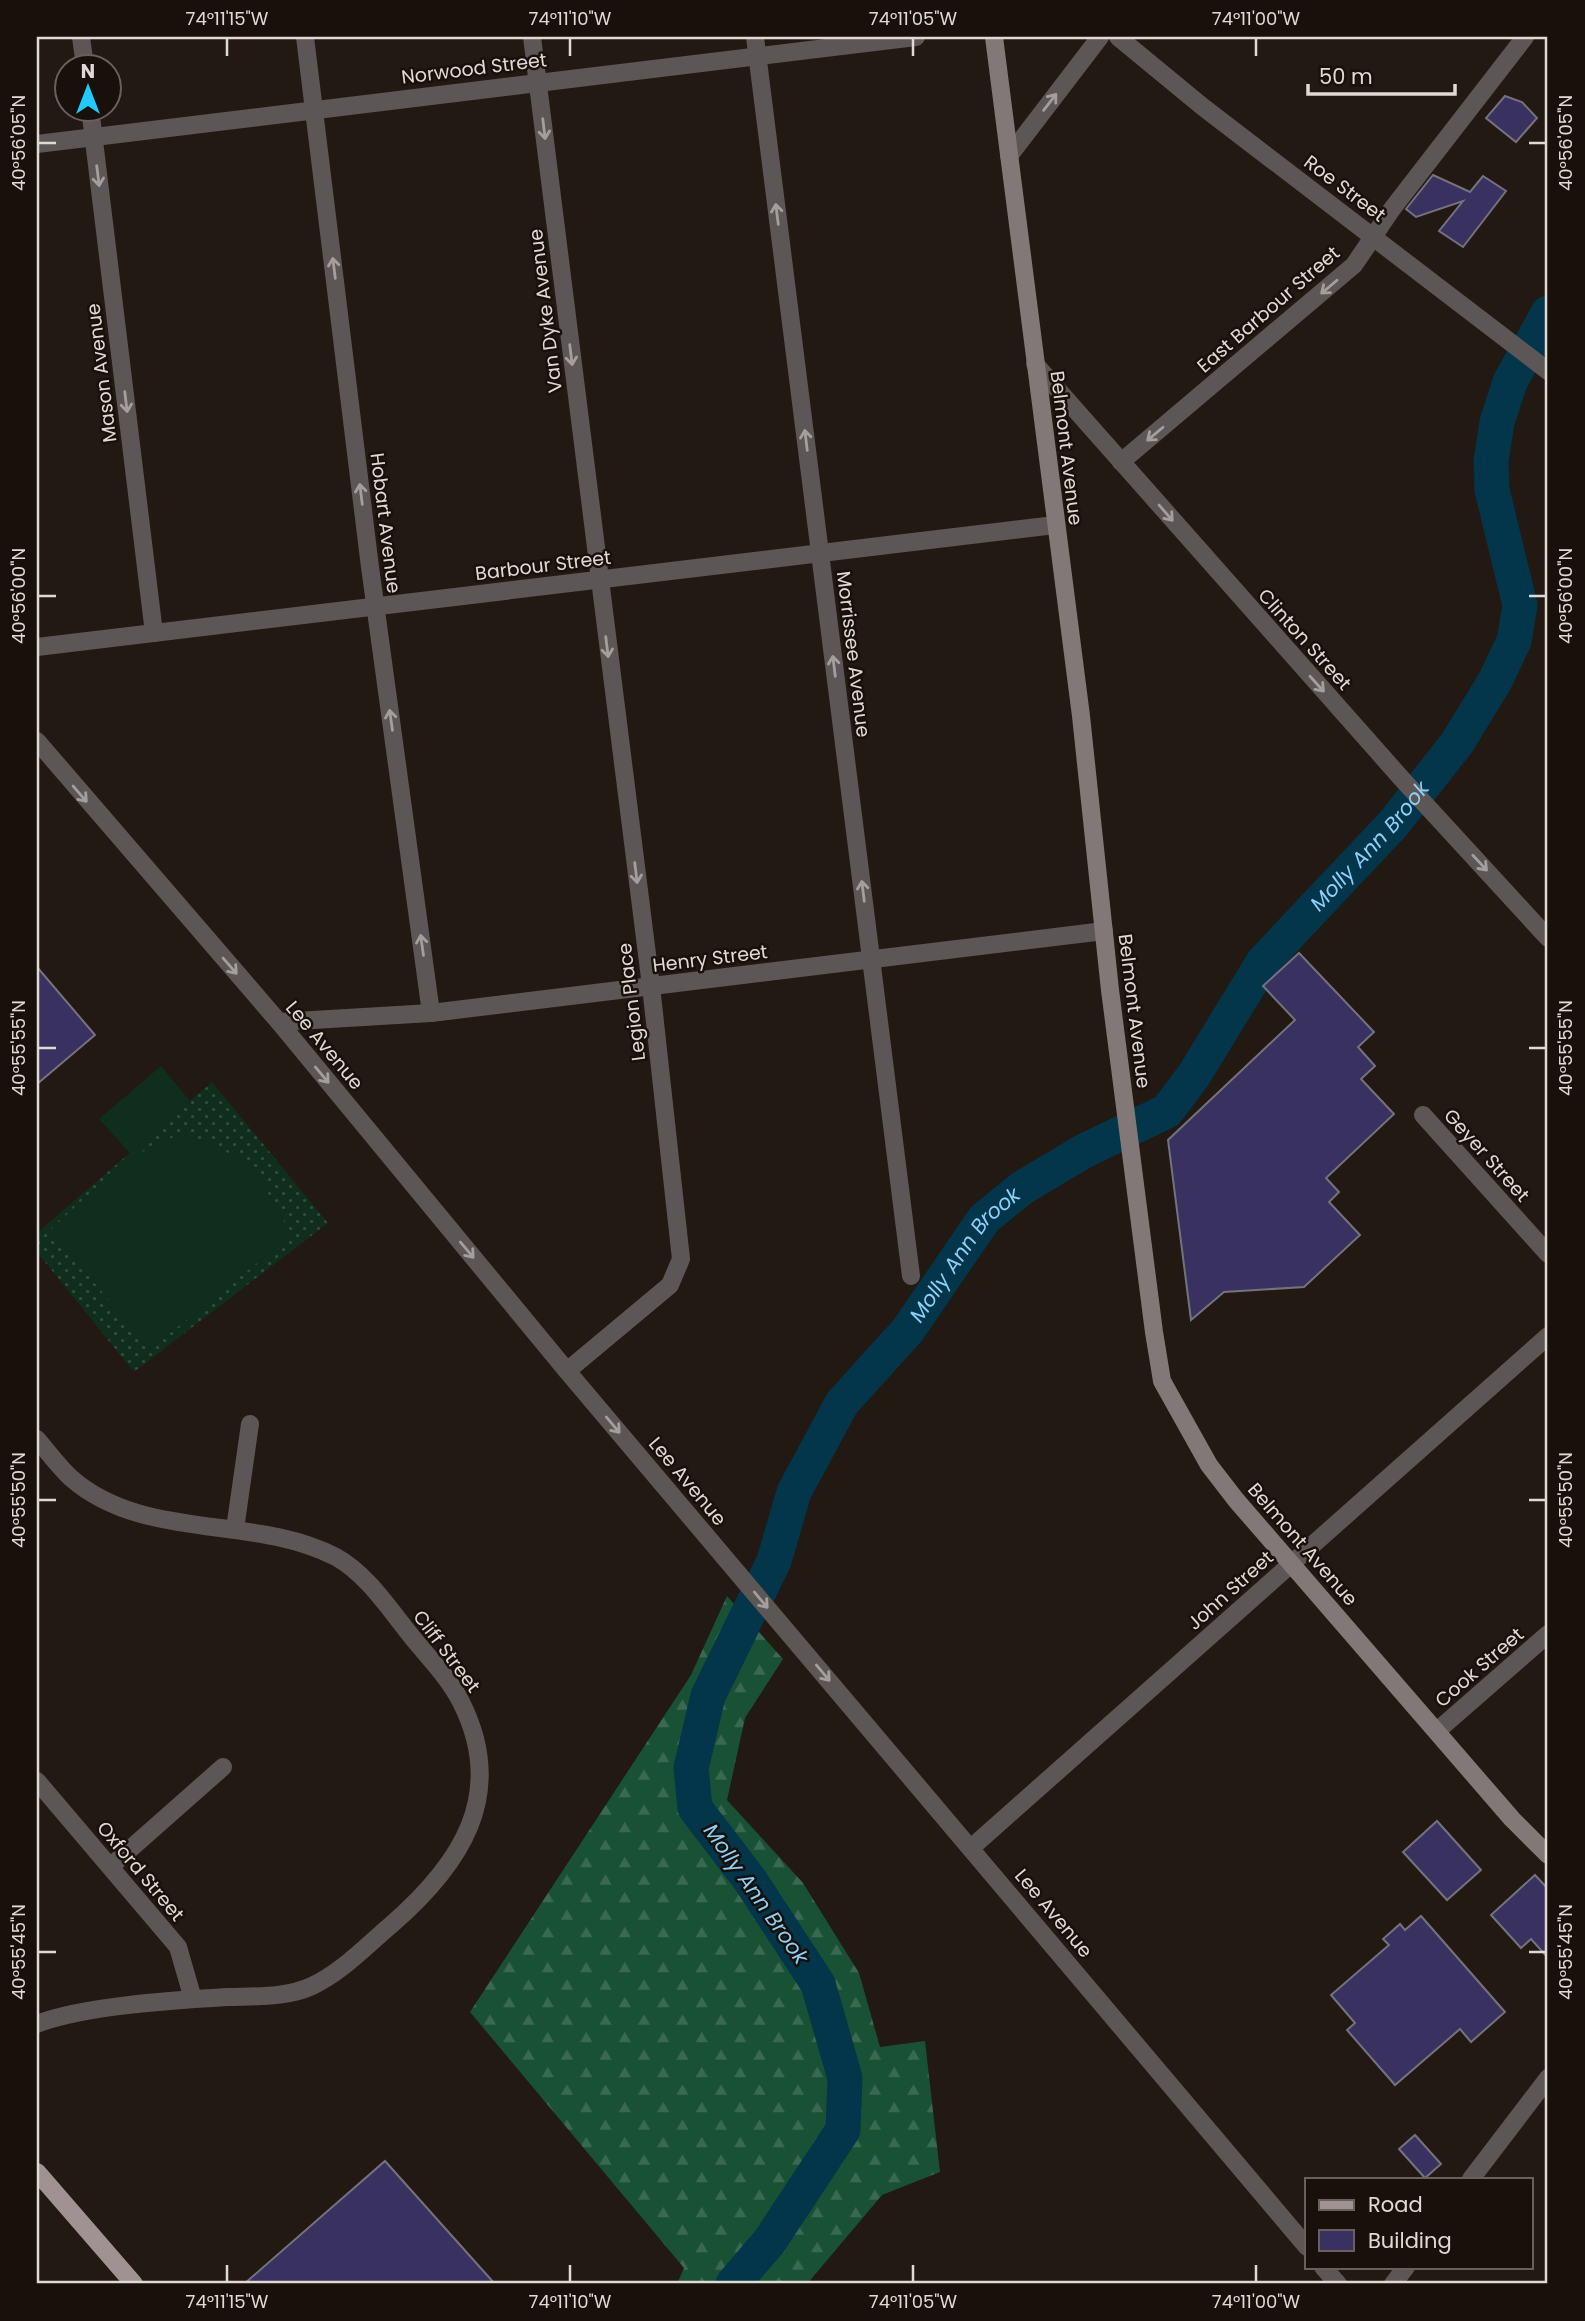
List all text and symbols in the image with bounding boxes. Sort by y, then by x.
text: 74°11'15"W [186,6,269,31]
text: 74°11'10"W [529,6,612,31]
text: 74°11'05"W [869,6,958,31]
text: 74°11'00"W [1212,6,1301,31]
street label: Norwood Street [400,46,548,91]
north arrow [52,52,122,122]
scale bar [1308,52,1456,96]
text: N [81,58,95,85]
text: 50 m [1319,62,1373,91]
one-way arrow [1043,93,1058,112]
text: 40°56'05"N [6,95,31,191]
text: 40°56'05"N [1553,95,1578,191]
one-way arrow [537,117,550,140]
street label: Roe Street [1298,149,1391,228]
one-way arrow [92,164,105,187]
one-way arrow [771,204,784,226]
street label: Van Dyke Avenue [522,227,569,394]
street label: East Barbour Street [1191,240,1346,379]
one-way arrow [327,258,340,280]
one-way arrow [1320,279,1338,295]
street label: Mason Avenue [80,302,123,444]
one-way arrow [565,343,578,365]
street label: Belmont Avenue [1044,369,1089,527]
one-way arrow [119,390,132,413]
one-way arrow [1146,426,1164,441]
one-way arrow [799,429,812,452]
street label: Hobart Avenue [363,451,408,595]
one-way arrow [354,484,367,506]
one-way arrow [1158,504,1174,522]
street label: Barbour Street [474,544,613,587]
text: 40°56'00"N [6,548,31,644]
text: 40°56'00"N [1553,548,1578,644]
street label: Morrissee Avenue [830,569,877,739]
street label: Clinton Street [1252,583,1358,696]
one-way arrow [601,636,614,658]
one-way arrow [828,655,841,678]
one-way arrow [1309,675,1325,693]
one-way arrow [384,709,397,732]
water label: Molly Ann Brook [1303,774,1436,917]
one-way arrow [72,785,89,802]
one-way arrow [1472,854,1488,872]
one-way arrow [630,861,643,884]
one-way arrow [856,881,869,903]
street label: Belmont Avenue [1112,932,1157,1090]
one-way arrow [415,934,428,957]
street label: Henry Street [651,938,769,979]
street label: Legion Place [611,941,652,1063]
one-way arrow [222,956,238,974]
street label: Lee Avenue [280,995,370,1095]
text: 40°55'55"N [6,1000,31,1096]
text: 40°55'55"N [1553,1000,1578,1096]
one-way arrow [314,1065,330,1083]
street label: Geyer Street [1438,1103,1536,1208]
water label: Molly Ann Brook [902,1179,1027,1328]
one-way arrow [459,1240,475,1258]
one-way arrow [605,1415,621,1433]
street label: Lee Avenue [643,1431,733,1531]
text: 40°55'50"N [6,1452,31,1548]
text: 40°55'50"N [1553,1452,1578,1548]
street label: Belmont Avenue [1241,1477,1364,1612]
street label: John Street [1181,1544,1279,1636]
one-way arrow [753,1591,769,1609]
street label: Cliff Street [407,1604,487,1698]
street label: Cook Street [1429,1621,1530,1713]
one-way arrow [815,1664,831,1682]
street label: Oxford Street [91,1815,191,1927]
water label: Molly Ann Brook [697,1818,816,1971]
street label: Lee Avenue [1009,1863,1099,1963]
text: 40°55'45"N [6,1904,31,2000]
text: 40°55'45"N [1553,1904,1578,2000]
legend [1305,2178,1532,2268]
text: Road [1368,2190,1423,2219]
text: Building [1368,2226,1452,2255]
text: 74°11'15"W [186,2289,269,2314]
text: 74°11'10"W [529,2289,612,2314]
text: 74°11'05"W [869,2289,958,2314]
text: 74°11'00"W [1212,2289,1301,2314]

